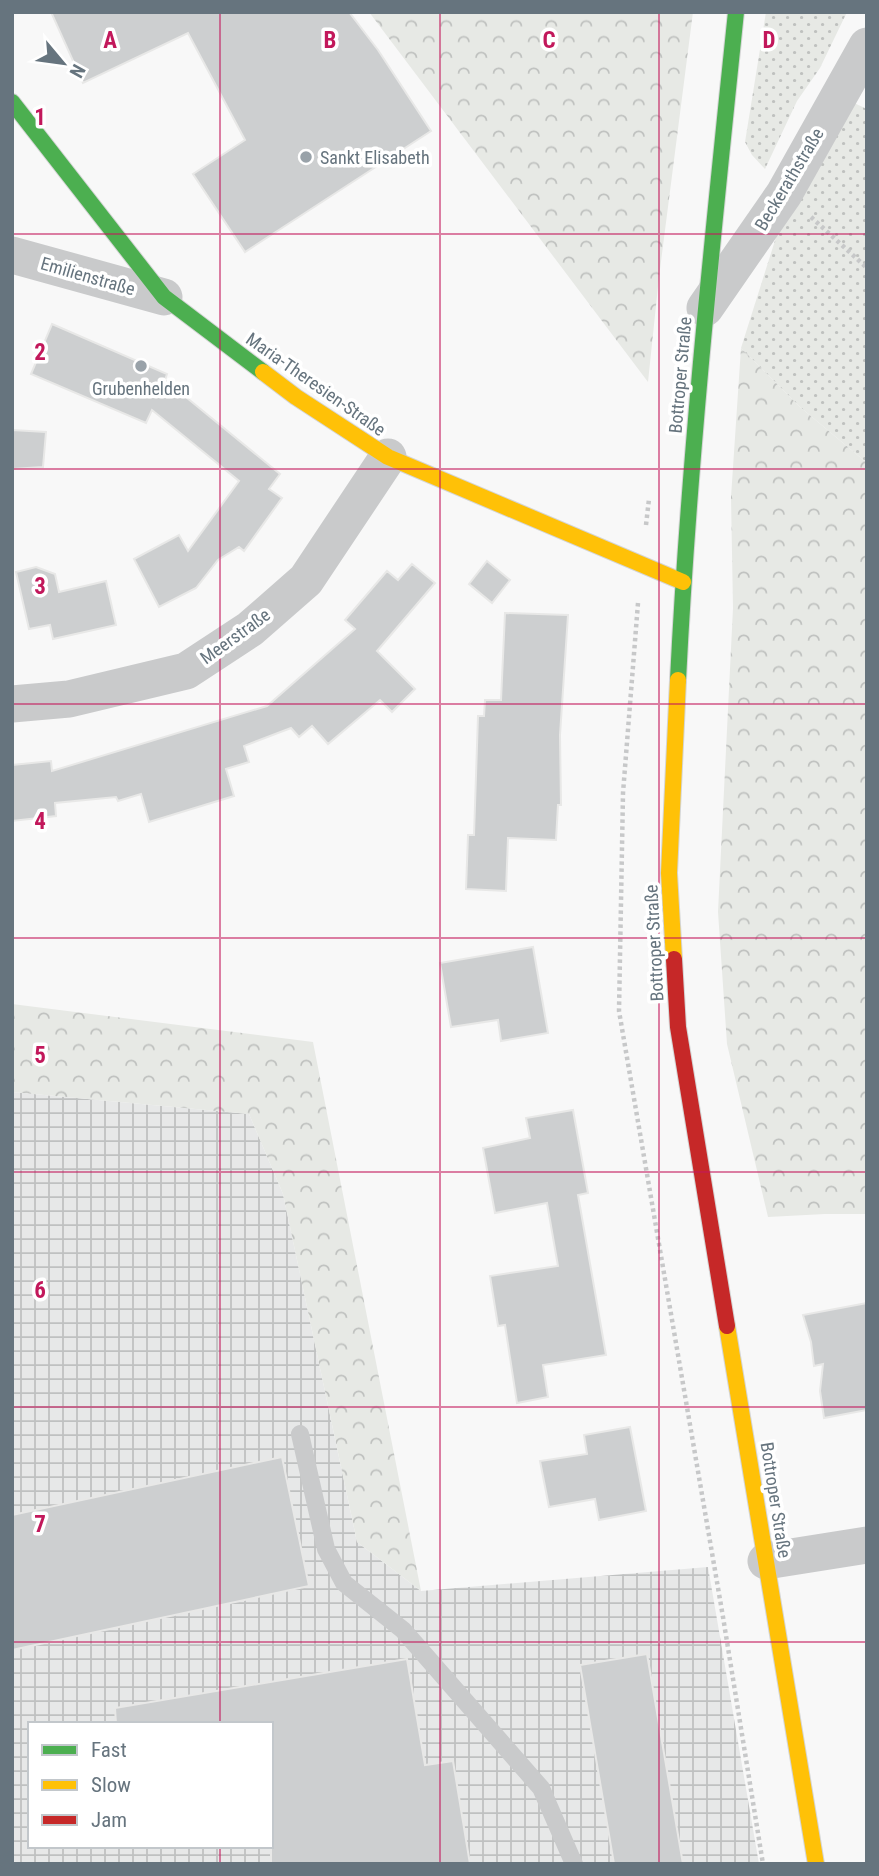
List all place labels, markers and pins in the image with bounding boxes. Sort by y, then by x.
place label: Sankt Elisabeth [320,147,430,168]
marker: Sankt Elisabeth [298,149,314,165]
marker: Grubenhelden [133,358,149,374]
place label: Grubenhelden [92,378,190,399]

